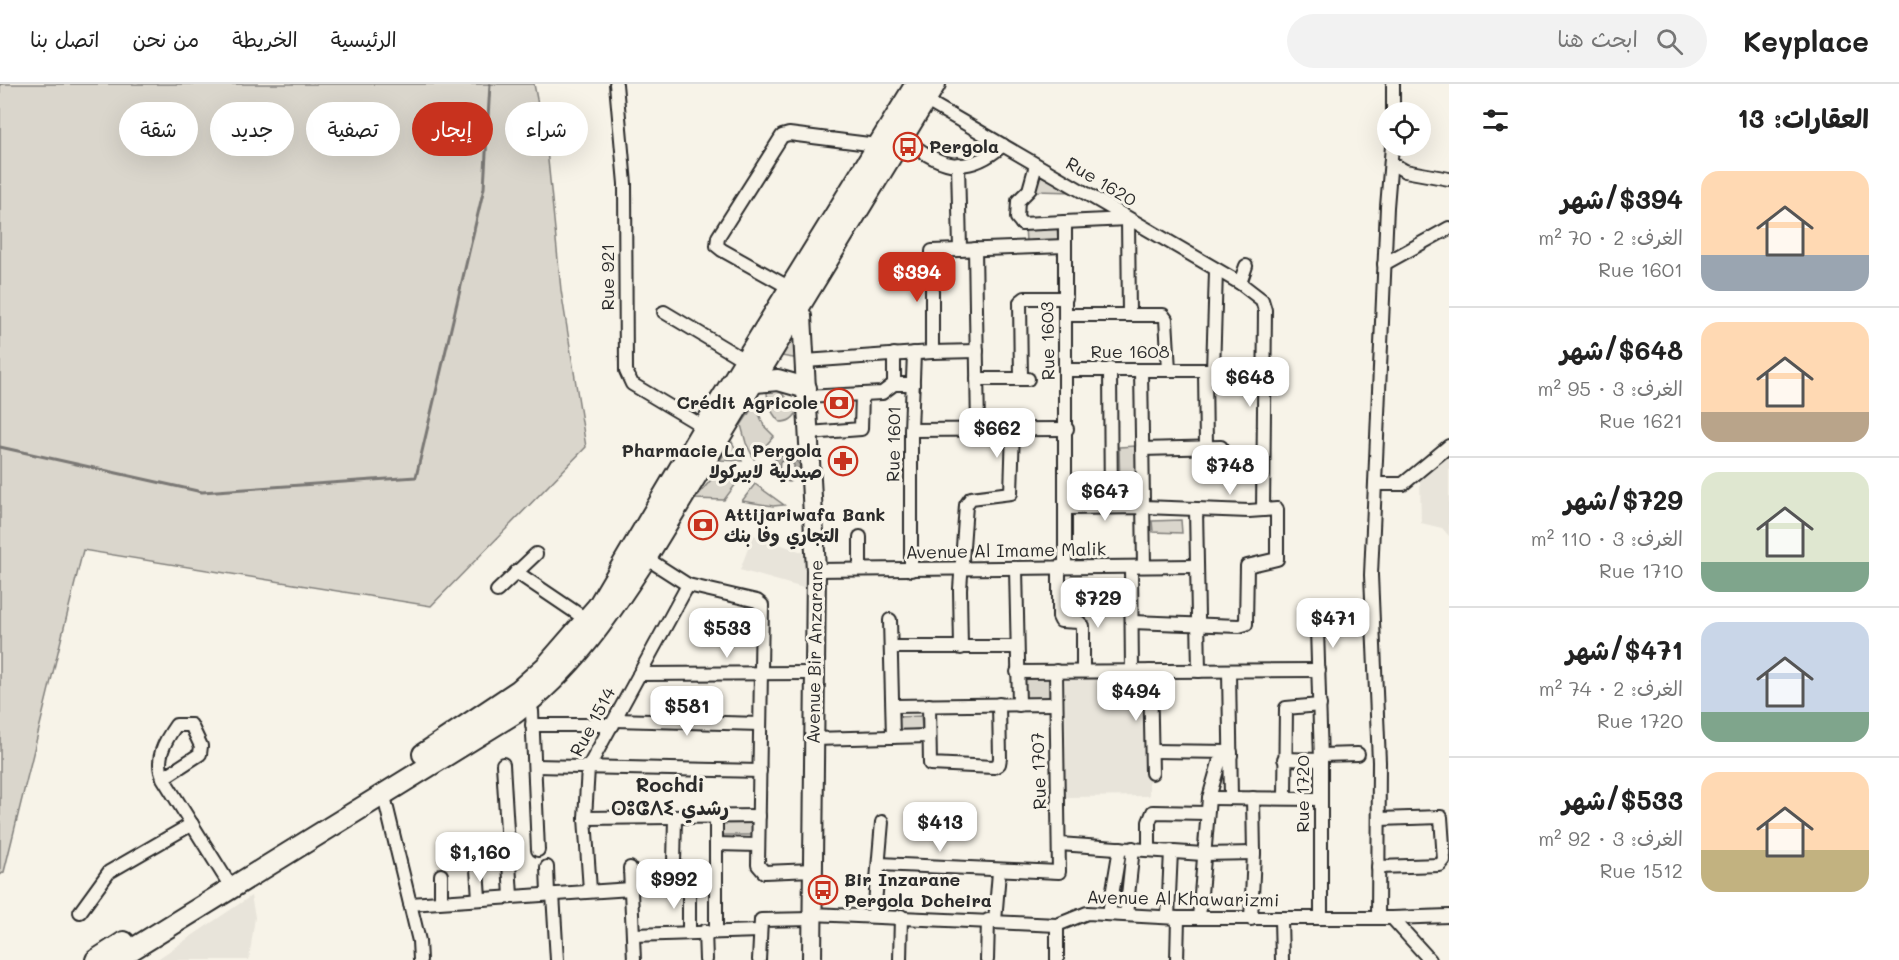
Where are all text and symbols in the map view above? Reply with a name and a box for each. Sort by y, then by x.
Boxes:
search box [1287,14,1707,68]
text: Keyplace [1743,23,1869,59]
text: ابحث هنا [1557,24,1638,53]
text: اتصل بنا [30,25,100,52]
text: من نحن [133,25,199,52]
text: الخريطة [232,25,298,52]
text: الرئيسية [331,25,397,52]
icon: search [1653,25,1686,58]
text: العقارات: 13 [1737,101,1869,135]
chip: شقة [119,102,198,156]
chip: جديد [210,102,294,156]
chip: تصفية [306,102,400,156]
chip: إيجار [412,102,493,156]
chip: شراء [505,102,588,156]
map controls [1377,102,1431,156]
button: locate [1377,102,1431,156]
icon: filters [1479,104,1512,137]
bus stop icon: Pergola [892,131,924,163]
place label: Pergola [929,134,999,158]
street label: Rue 1620 [1062,151,1141,212]
text: $394/شهر [1561,182,1683,216]
icon: home [1749,195,1821,267]
text: الغرف: 2 · 70 m² [1538,224,1683,250]
street label: Rue 921 [595,244,619,311]
pin: $394 [881,252,953,303]
text: Rue 1601 [1598,256,1683,282]
text: $394 [892,258,942,284]
street label: Rue 1603 [1034,301,1060,381]
text: $648/شهر [1560,333,1683,367]
street label: Rue 1608 [1090,339,1170,363]
icon: home [1749,346,1821,418]
pin: $648 [1214,357,1286,408]
text: $648 [1225,363,1275,389]
text: الغرف: 3 · 95 m² [1538,375,1683,401]
bank icon: Crédit Agricole [823,387,855,419]
place label: Crédit Agricole [677,390,818,414]
street label: Rue 1601 [880,406,906,482]
text: Rue 1621 [1599,407,1683,433]
pin: $662 [961,408,1033,459]
text: $662 [973,414,1021,440]
place label: Pharmacie La Pergola صيدلية لابيركولا [621,438,822,484]
pharmacy icon: Pharmacie La Pergola صيدلية لابيركولا [827,445,859,477]
pin: $748 [1194,445,1266,496]
text: $748 [1206,451,1254,477]
pin: $647 [1069,471,1141,522]
text: $647 [1081,477,1129,503]
text: $729/شهر [1564,483,1683,517]
icon: home [1749,496,1821,568]
place label: Attijariwafa Bank التجاري وفا بنك [724,502,885,550]
bank icon: Attijariwafa Bank التجاري وفا بنك [687,509,719,541]
text: الغرف: 3 · 110 m² [1531,525,1683,551]
street label: Avenue Al Imame Malik [905,536,1106,564]
text: Rue 1710 [1599,557,1683,583]
street label: Avenue Bir Anzarane [800,560,828,744]
pin: $729 [1062,578,1134,629]
text: $729 [1075,584,1121,610]
pin: $471 [1297,598,1369,649]
text: $471 [1310,604,1356,630]
pin: $533 [691,608,763,659]
text: $533 [703,614,751,640]
text: $471/شهر [1566,633,1683,667]
icon: home [1749,646,1821,718]
pin: $494 [1100,671,1172,722]
text: الغرف: 2 · 74 m² [1539,675,1683,701]
text: $494 [1111,677,1161,703]
street label: Rue 1514 [564,682,621,760]
pin: $581 [651,686,723,737]
text: $581 [664,692,710,718]
text: Rue 1720 [1597,707,1683,733]
street label: Rue 1707 [1025,732,1051,810]
street label: Rue 1720 [1290,755,1314,833]
district label: Rochdi ⵔⵓⵛⴷⵉ رشدي [611,771,729,824]
text: $533/شهر [1562,783,1683,817]
icon: home [1749,796,1821,868]
pin: $413 [904,802,976,853]
text: $413 [917,808,963,834]
text: الغرف: 3 · 92 m² [1538,825,1683,851]
pin: $1,160 [431,832,529,883]
text: $1,160 [449,838,511,864]
text: Rue 1512 [1600,857,1683,883]
pin: $992 [638,859,710,910]
text: $992 [650,865,698,891]
place label: Bir Inzarane Pergola Dcheira [844,867,992,912]
bus stop icon: Bir Inzarane Pergola Dcheira [807,874,839,906]
street label: Avenue Al Khawarizmi [1086,884,1280,912]

